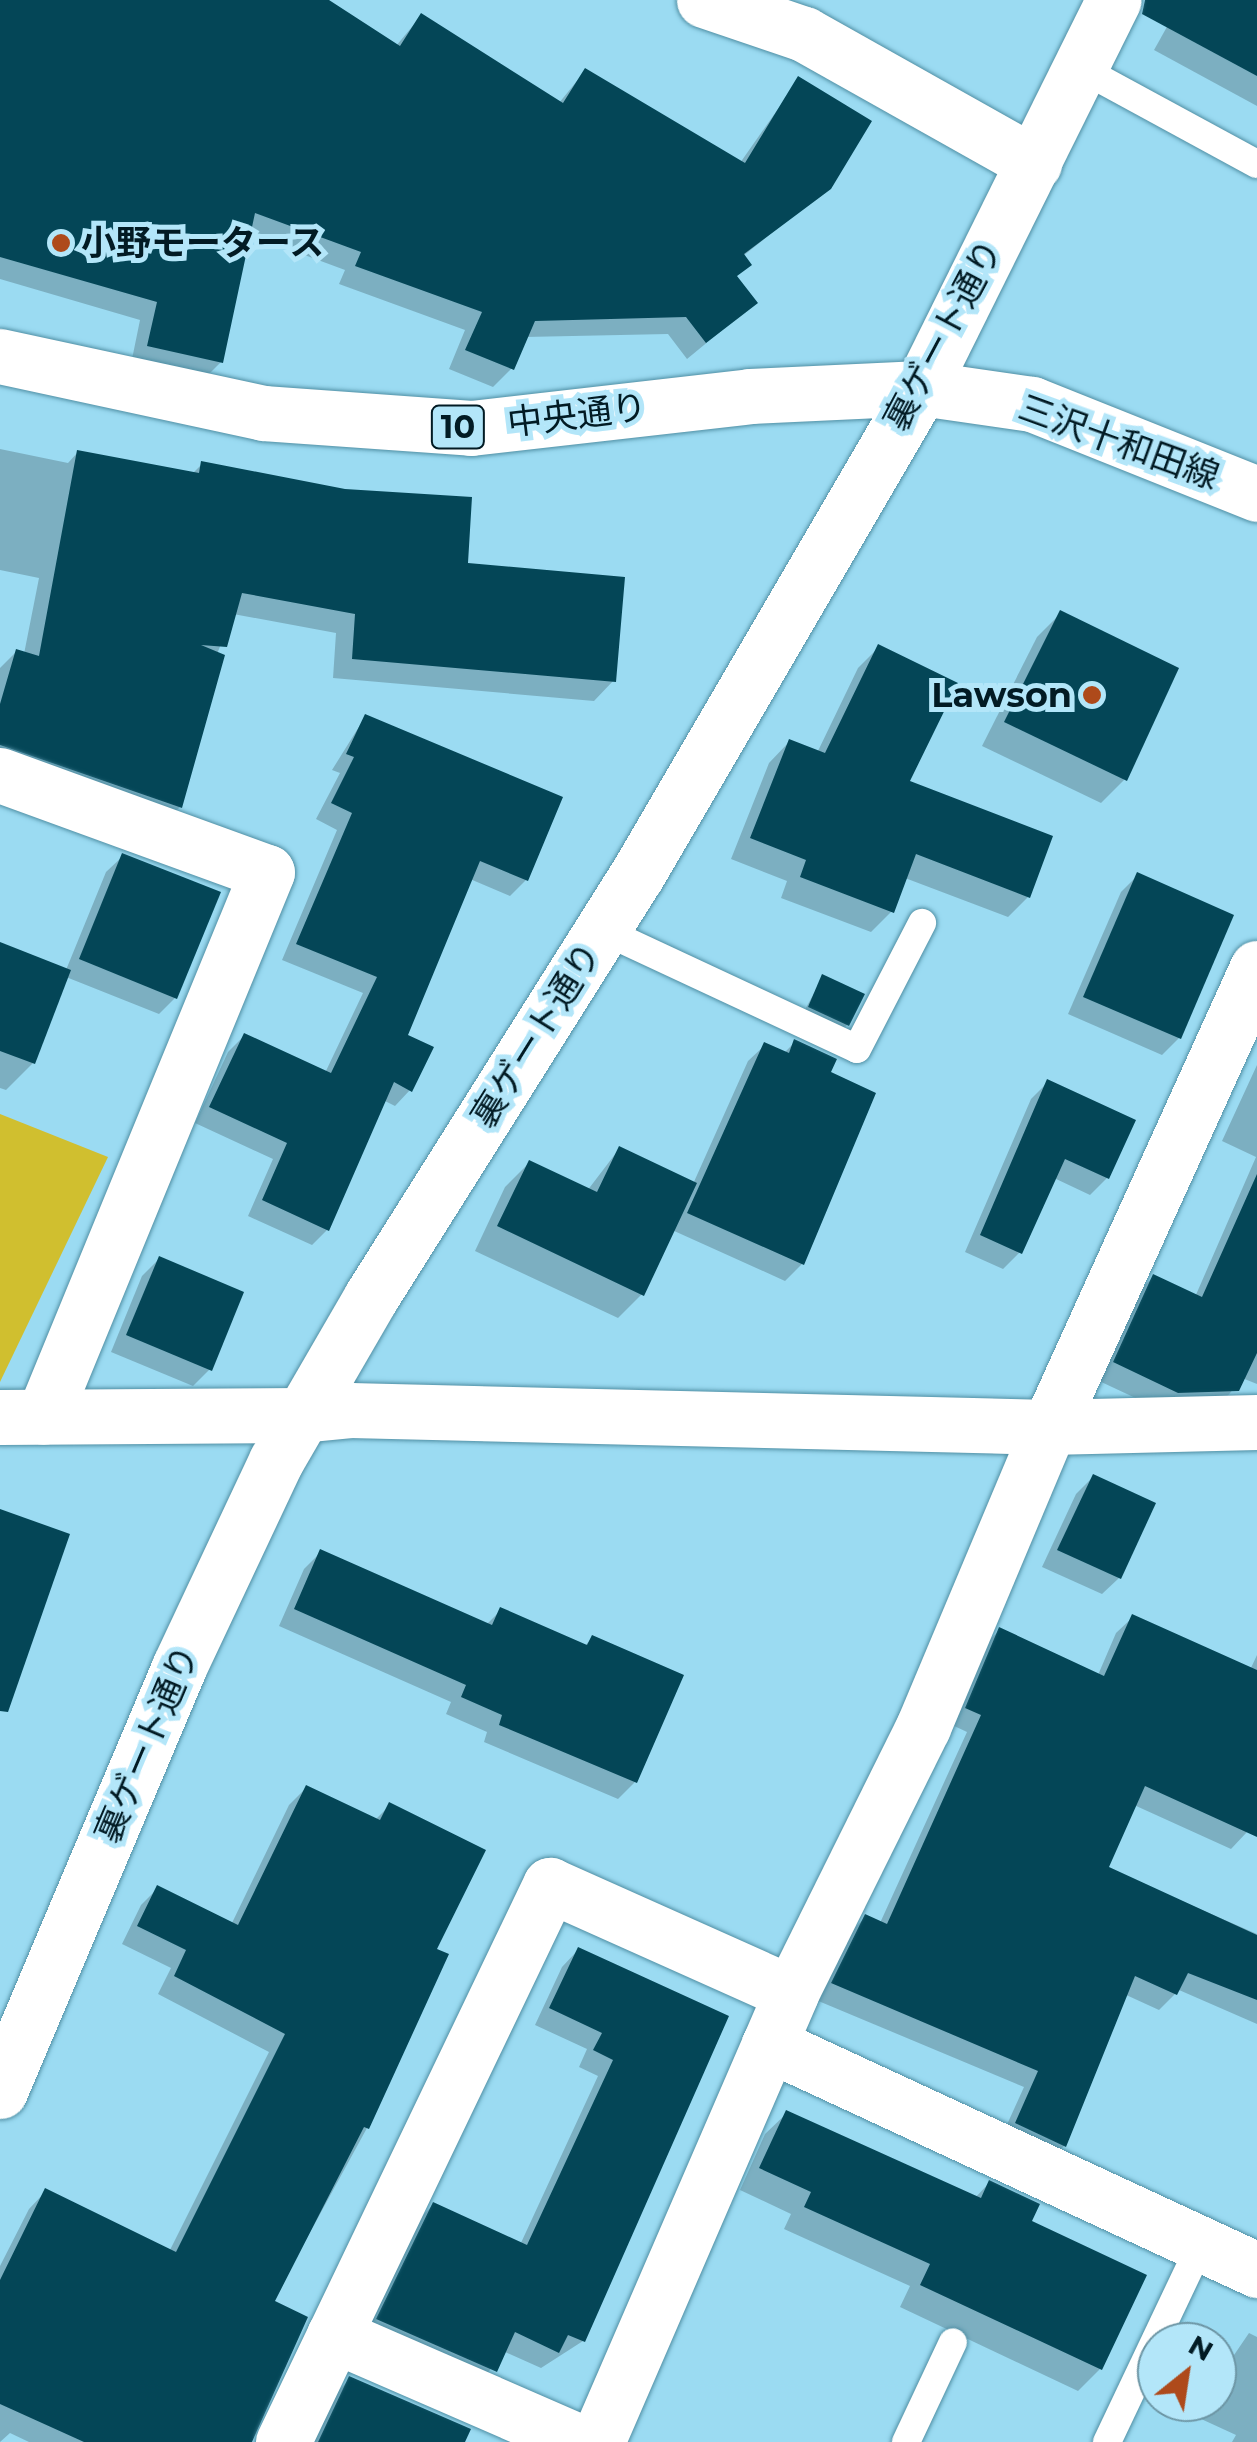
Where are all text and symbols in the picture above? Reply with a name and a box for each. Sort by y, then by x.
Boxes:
place label: 小野モータース [81,222,326,264]
marker: 小野モータース [50,232,72,254]
street label: 裏ゲート通り [875,232,1011,438]
street label: 中央通り [505,386,649,444]
street label: 三沢十和田線 [1013,386,1225,498]
road number: 10 [430,400,486,454]
place label: Lawson [931,674,1072,716]
marker: Lawson [1081,684,1103,706]
street label: 裏ゲート通り [463,935,609,1135]
street label: 裏ゲート通り [87,1639,207,1849]
north arrow [1137,2322,1237,2422]
text: N [1183,2327,1219,2368]

